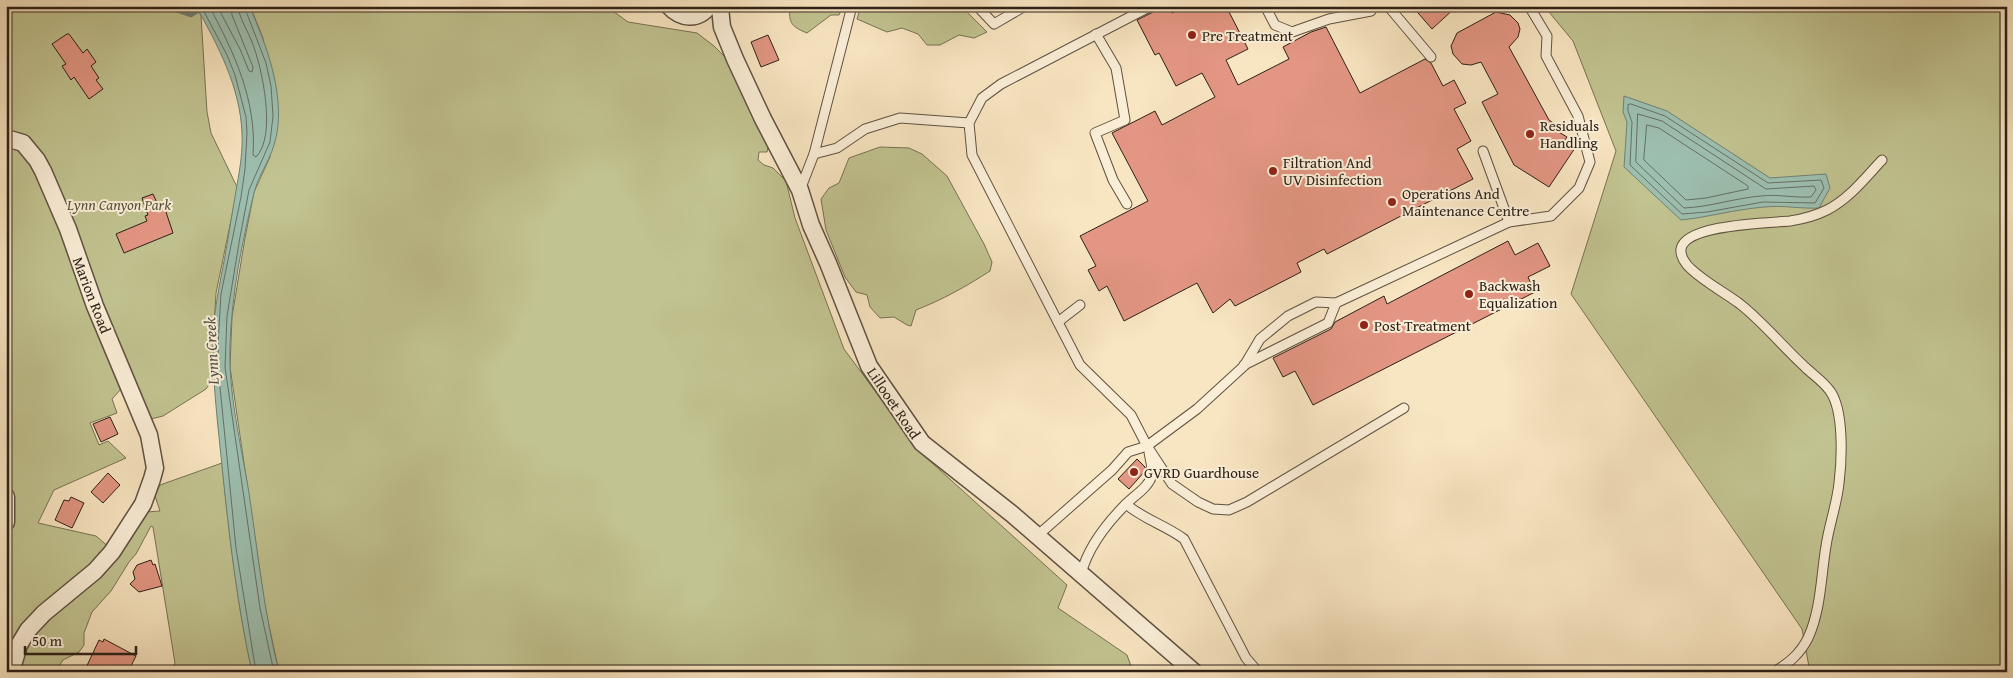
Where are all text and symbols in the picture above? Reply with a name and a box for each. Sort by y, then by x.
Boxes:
place label: Pre Treatment [1202,25,1294,46]
marker: Pre Treatment [1186,29,1198,41]
place label: Residuals Handling [1540,115,1599,153]
marker: Residuals Handling [1524,128,1536,140]
place label: Filtration And UV Disinfection [1283,152,1383,190]
marker: Filtration And UV Disinfection [1267,165,1279,177]
place label: Operations And Maintenance Centre [1402,183,1529,221]
park label: Lynn Canyon Park [66,194,171,215]
marker: Operations And Maintenance Centre [1386,196,1398,208]
street label: Marion Road [68,254,116,336]
place label: Backwash Equalization [1479,275,1558,313]
marker: Backwash Equalization [1463,288,1475,300]
place label: Post Treatment [1374,315,1472,336]
water label: Lynn Creek [197,316,225,386]
marker: Post Treatment [1358,319,1370,331]
street label: Lillooet Road [862,363,926,443]
place label: GVRD Guardhouse [1144,462,1259,483]
marker: GVRD Guardhouse [1128,466,1140,478]
scale bar [25,623,136,655]
text: 50 m [32,630,63,651]

